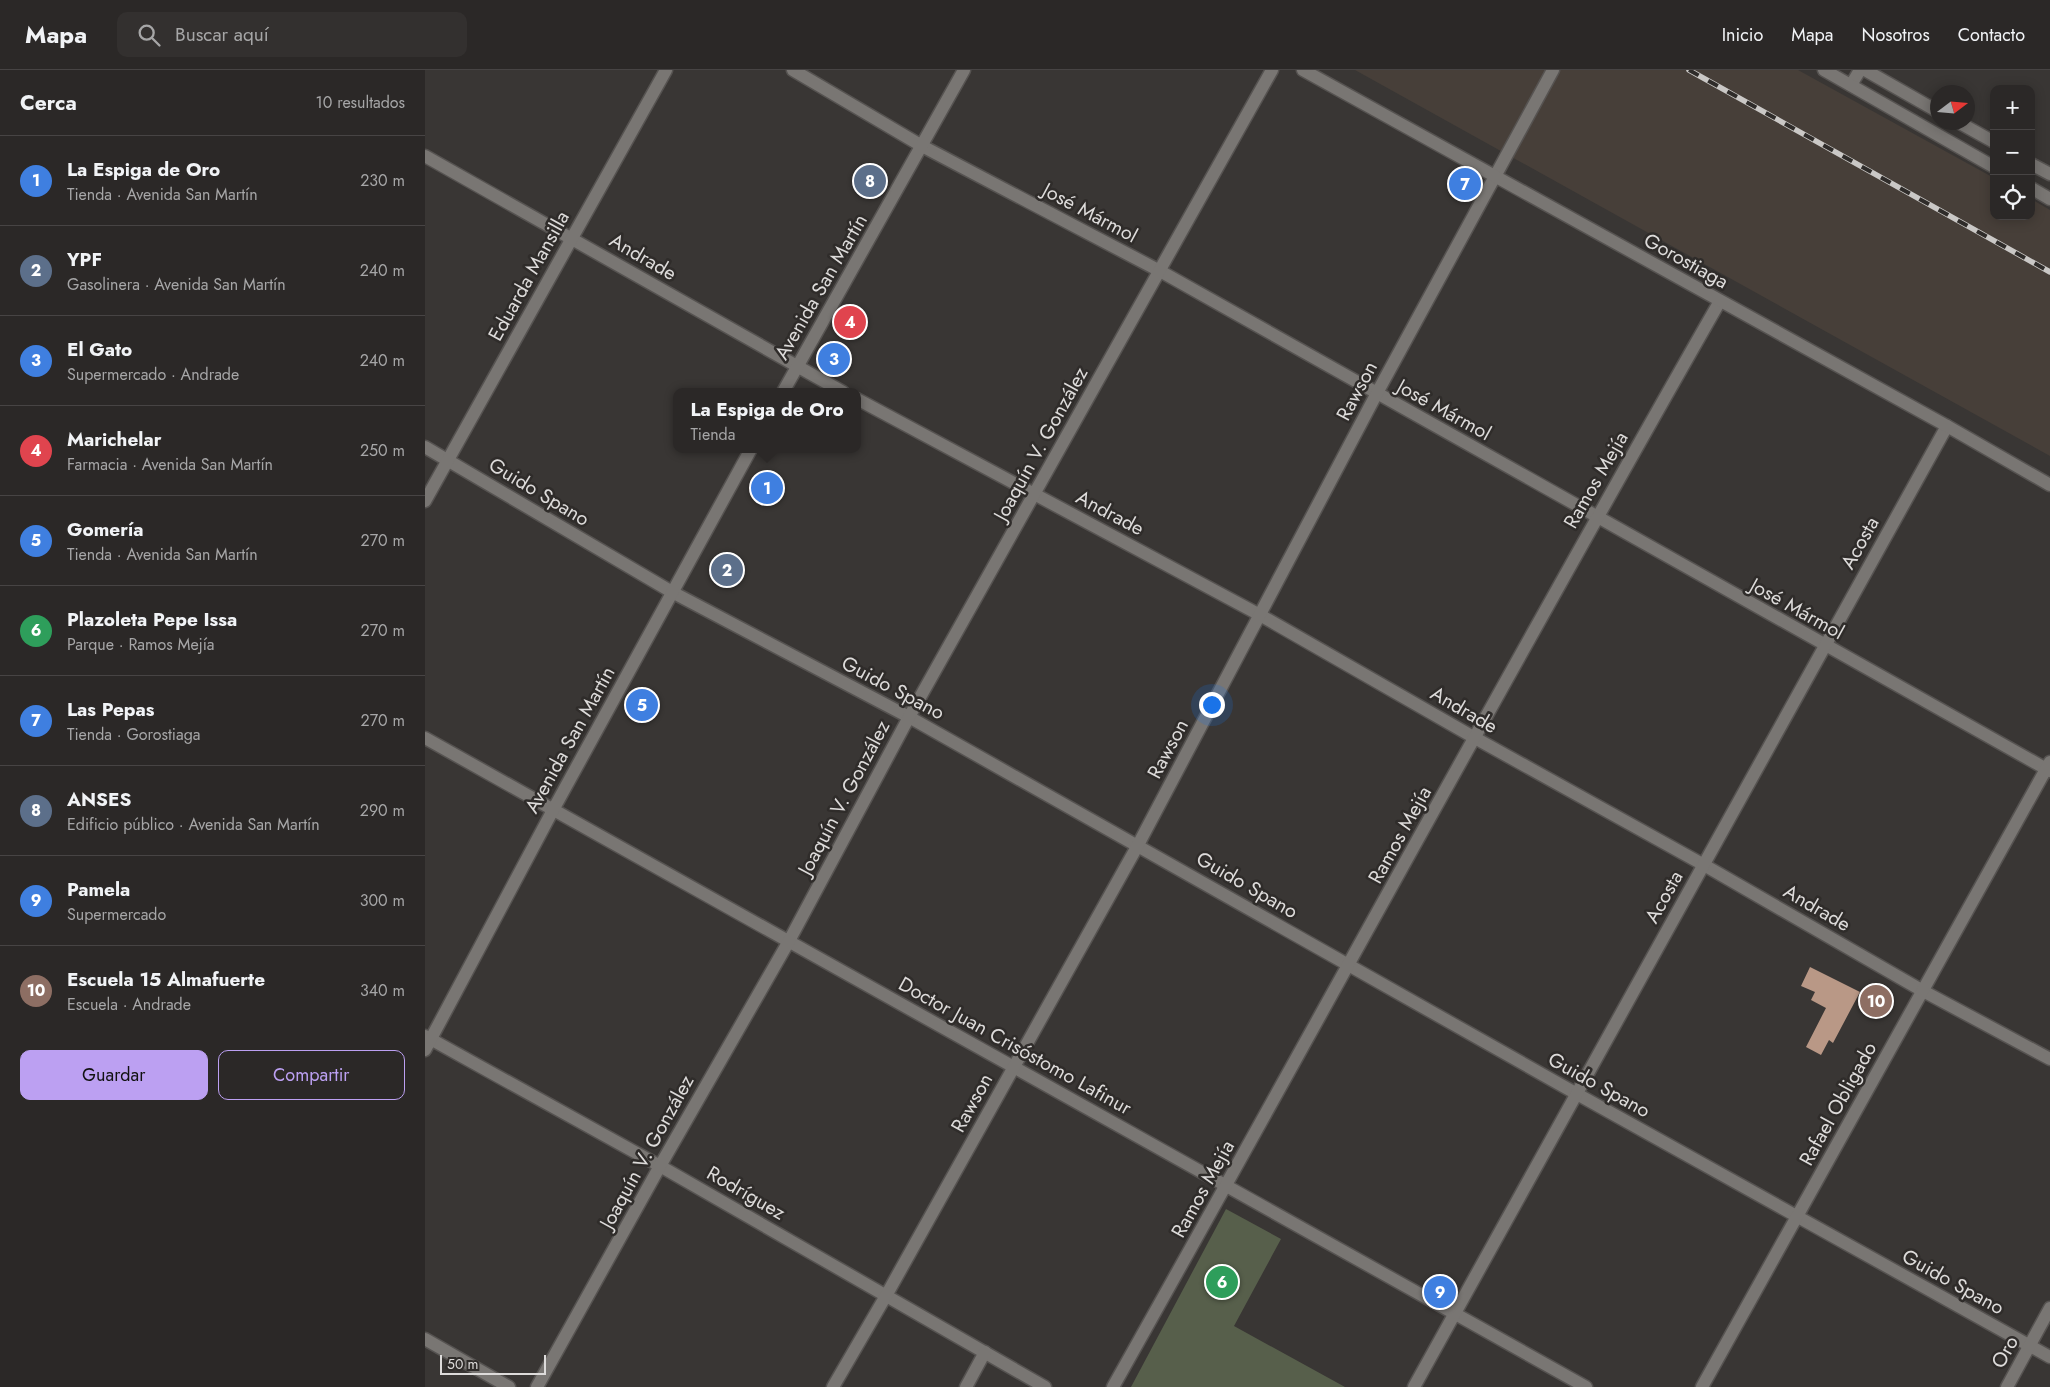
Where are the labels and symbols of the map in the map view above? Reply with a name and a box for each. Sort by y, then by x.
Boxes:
north arrow [1930,85,1975,130]
pin: 8 [854,162,886,200]
pin: 7 [1449,165,1481,203]
street label: José Mármol [1035,174,1143,250]
street label: Eduarda Mansilla [481,206,577,346]
street label: Avenida San Martín [767,209,875,365]
street label: Andrade [604,226,682,288]
street label: Gorostiaga [1638,226,1734,296]
pin: 4 [834,303,866,341]
pin: 3 [818,340,850,378]
street label: Rawson [1329,356,1385,426]
street label: Joaquín V. González [985,362,1095,529]
street label: José Mármol [1389,371,1496,448]
street label: Ramos Mejía [1557,426,1635,534]
street label: Guido Spano [483,450,595,534]
pin: 1 [751,469,783,507]
street label: Andrade [1071,483,1149,543]
street label: Acosta [1834,511,1886,575]
pin: 2 [711,551,743,589]
street label: José Mármol [1742,570,1849,647]
street label: Guido Spano [836,649,950,727]
street label: Avenida San Martín [518,661,622,819]
street label: Andrade [1425,679,1503,741]
pin: 5 [626,686,658,724]
your location [1199,692,1225,718]
street label: Rawson [1140,714,1196,784]
street label: Joaquín V. González [789,715,897,883]
street label: Ramos Mejía [1361,781,1439,889]
street label: Guido Spano [1191,844,1303,926]
street label: Acosta [1638,865,1690,929]
street label: Andrade [1778,877,1856,939]
street label: Doctor Juan Crisóstomo Lafinur [893,970,1137,1122]
pin: 10 [1860,982,1892,1020]
street label: Rafael Obligado [1792,1037,1884,1171]
street label: Guido Spano [1543,1045,1655,1125]
street label: Rawson [944,1068,1000,1138]
street label: Joaquín V. González [591,1070,701,1237]
street label: Ramos Mejía [1164,1135,1242,1243]
street label: Rodríguez [701,1159,791,1227]
street label: Guido Spano [1897,1242,2009,1322]
pin: 6 [1206,1263,1238,1301]
pin: 9 [1424,1273,1456,1311]
street label: Oro [1984,1330,2026,1374]
scale bar [440,1352,546,1375]

